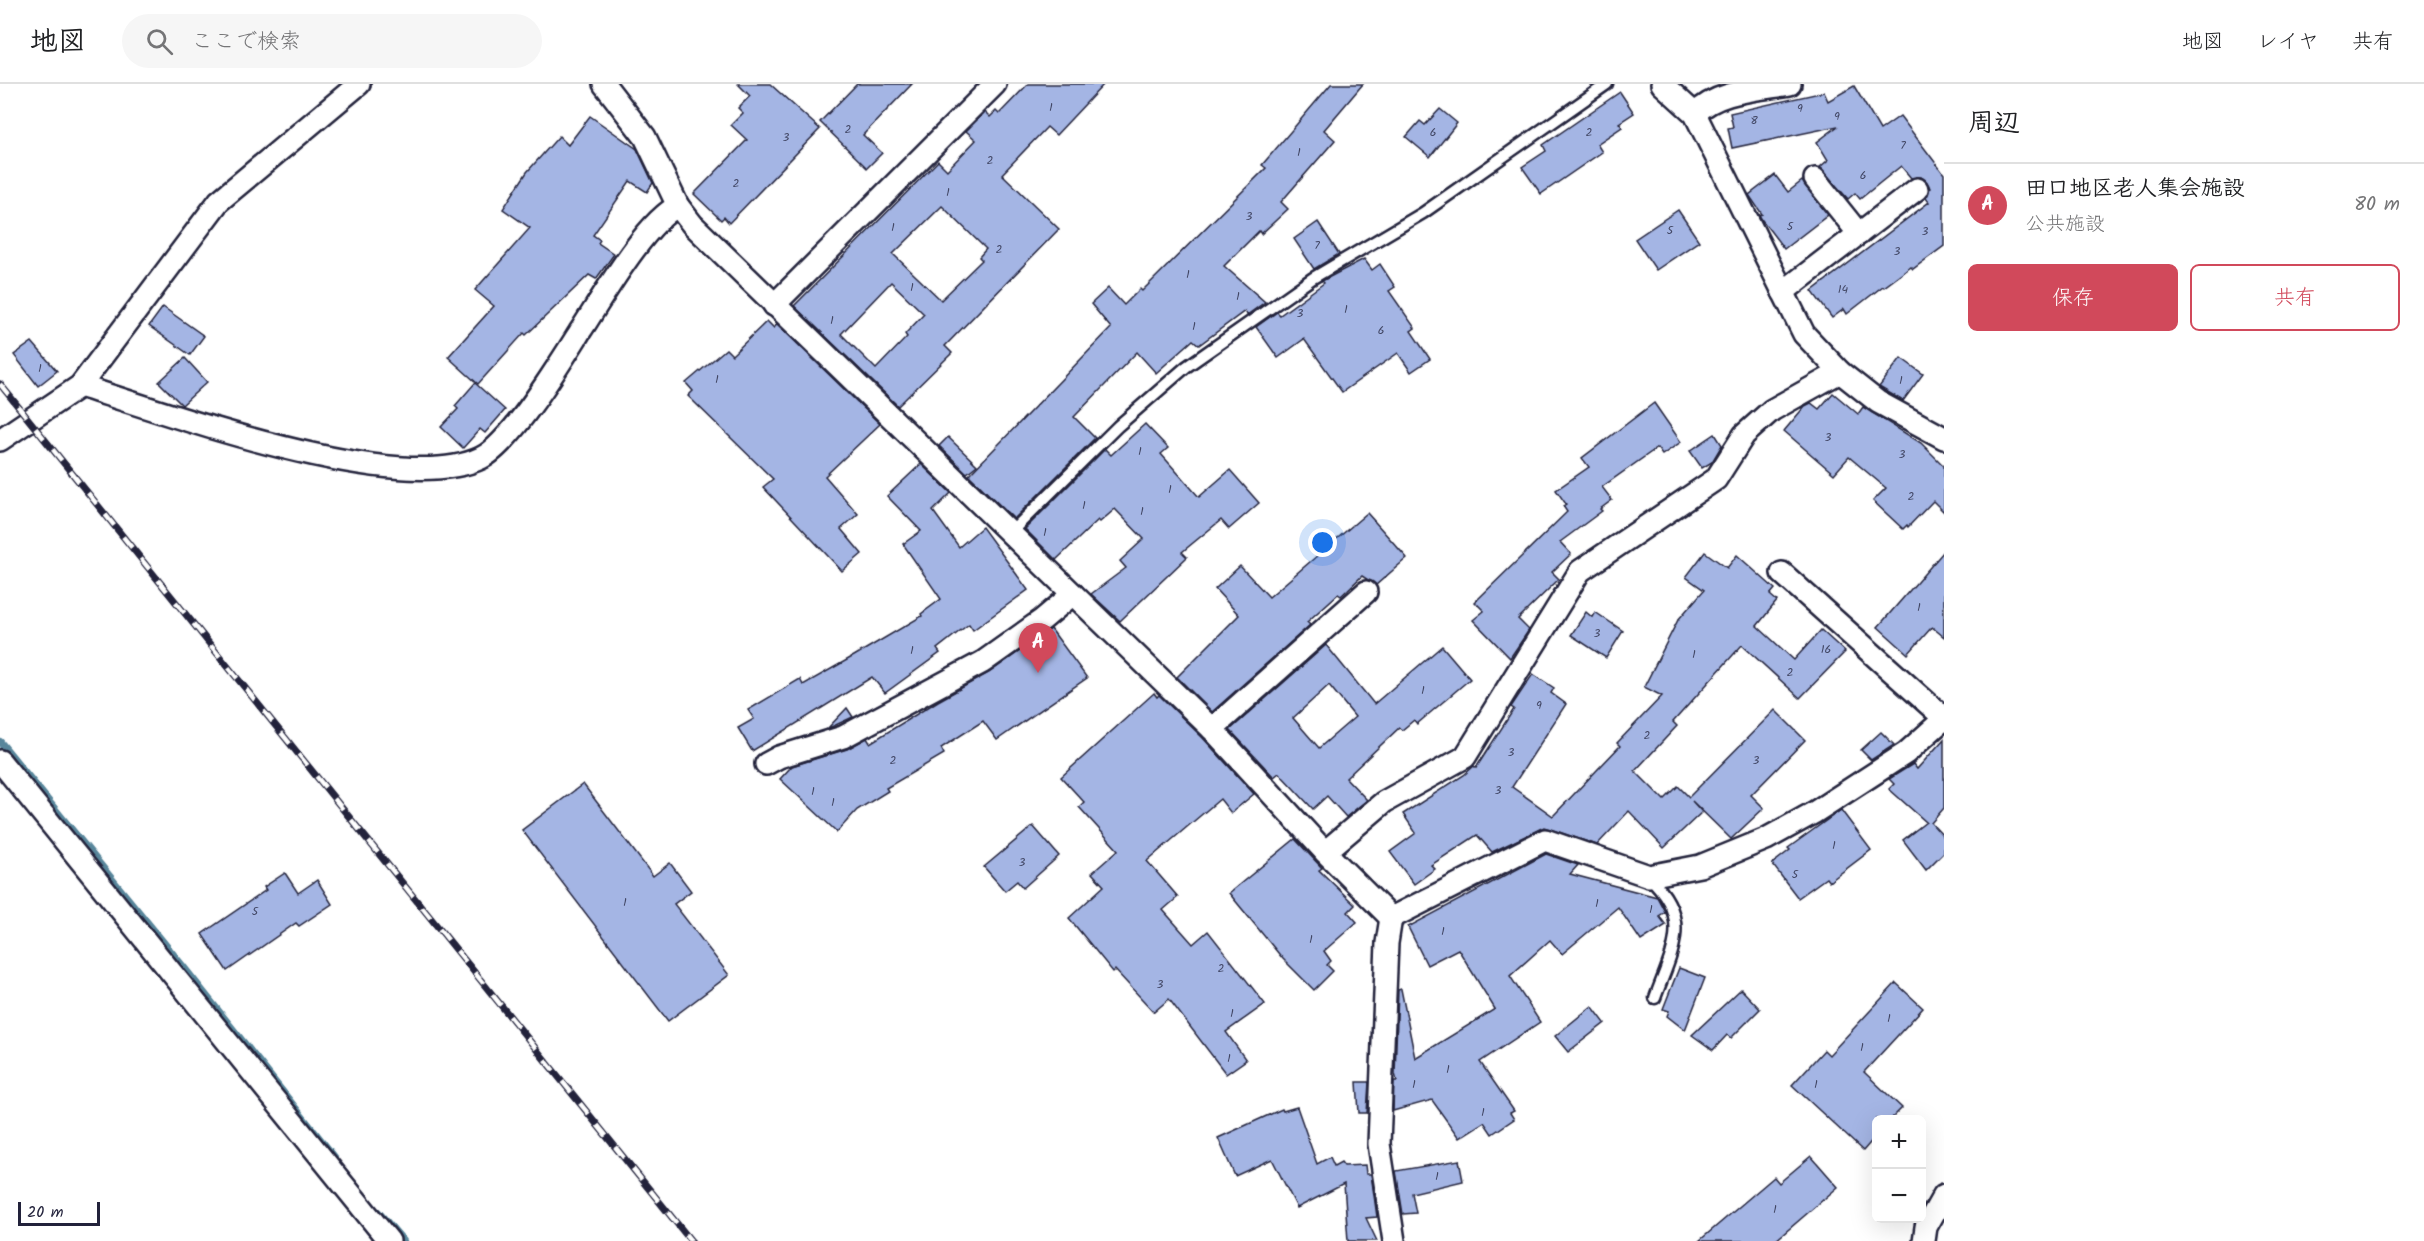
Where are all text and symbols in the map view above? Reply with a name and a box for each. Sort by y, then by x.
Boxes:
search box [122,14,542,68]
text: 地図 [30,20,86,65]
icon: search [143,25,176,58]
text: ここで検索 [191,25,301,60]
text: 地図 [2182,26,2224,59]
text: レイヤ [2257,26,2319,59]
text: 共有 [2352,26,2394,59]
house number: 1 [1049,98,1053,117]
house number: 9 [1797,99,1803,118]
text: 周辺 [1968,103,2020,145]
house number: 9 [1834,107,1840,126]
house number: 8 [1750,111,1758,130]
house number: 2 [845,120,852,139]
house number: 6 [1430,123,1436,142]
house number: 2 [1586,123,1593,142]
house number: 3 [783,128,790,147]
house number: 7 [1900,136,1906,155]
house number: 1 [1297,143,1301,162]
house number: 2 [987,151,994,170]
house number: 6 [1860,166,1866,185]
text: 田口地区老人集会施設 [2025,172,2245,207]
house number: 2 [733,174,740,193]
house number: 1 [946,183,950,202]
text: A [1981,189,1994,221]
text: 80 m [2354,189,2400,221]
house number: 3 [1246,207,1253,226]
text: 公共施設 [2025,209,2105,241]
house number: 5 [1787,217,1795,236]
house number: 1 [891,218,895,237]
house number: 5 [1667,221,1675,240]
house number: 3 [1922,222,1929,241]
house number: 7 [1314,236,1320,255]
house number: 2 [996,240,1003,259]
house number: 3 [1894,242,1901,261]
button: 保存 [1968,264,2178,331]
button: 共有 [2190,264,2400,331]
house number: 1 [1186,265,1190,284]
house number: 1 [910,278,914,297]
house number: 14 [1838,280,1849,299]
house number: 1 [1236,287,1240,306]
house number: 1 [1344,300,1348,319]
house number: 3 [1297,304,1304,323]
house number: 1 [830,311,834,330]
house number: 1 [1192,317,1196,336]
house number: 6 [1378,321,1384,340]
house number: 1 [38,359,42,378]
house number: 1 [715,370,719,389]
house number: 1 [1899,371,1903,390]
house number: 3 [1825,428,1832,447]
house number: 1 [1138,442,1142,461]
house number: 3 [1899,445,1906,464]
house number: 1 [1168,480,1172,499]
house number: 2 [1908,487,1915,506]
house number: 1 [1082,496,1086,515]
house number: 1 [1140,502,1144,521]
house number: 1 [1043,523,1047,542]
your location [1308,528,1337,557]
house number: 1 [1917,598,1921,617]
pin: A [1018,624,1058,673]
house number: 3 [1594,624,1601,643]
house number: 16 [1821,640,1831,659]
house number: 1 [910,641,914,660]
house number: 1 [1692,645,1696,664]
house number: 2 [1787,663,1794,682]
house number: 1 [1421,681,1425,700]
house number: 9 [1536,696,1542,715]
house number: 2 [1644,726,1651,745]
house number: 3 [1508,743,1515,762]
house number: 2 [890,751,897,770]
house number: 3 [1753,751,1760,770]
house number: 3 [1495,781,1502,800]
house number: 1 [811,782,815,801]
house number: 1 [831,793,835,812]
house number: 1 [1832,836,1836,855]
house number: 3 [1019,853,1026,872]
house number: 5 [1792,865,1800,884]
house number: 1 [623,893,627,912]
house number: 1 [1595,894,1599,913]
house number: 1 [1649,900,1653,919]
house number: 5 [252,902,260,921]
house number: 1 [1441,922,1445,941]
house number: 1 [1309,930,1313,949]
house number: 2 [1218,959,1225,978]
house number: 3 [1157,975,1164,994]
house number: 1 [1230,1004,1234,1023]
house number: 1 [1887,1009,1891,1028]
house number: 1 [1860,1038,1864,1057]
house number: 1 [1227,1049,1231,1068]
house number: 1 [1446,1060,1450,1079]
house number: 1 [1412,1075,1416,1094]
house number: 1 [1814,1075,1818,1094]
house number: 1 [1481,1103,1485,1122]
map controls [1872,1115,1926,1223]
button: + [1872,1115,1926,1169]
house number: 1 [1435,1167,1439,1186]
button: − [1872,1169,1926,1223]
scale bar [18,1199,100,1226]
text: 20 m [27,1200,63,1225]
house number: 1 [1773,1200,1777,1219]

